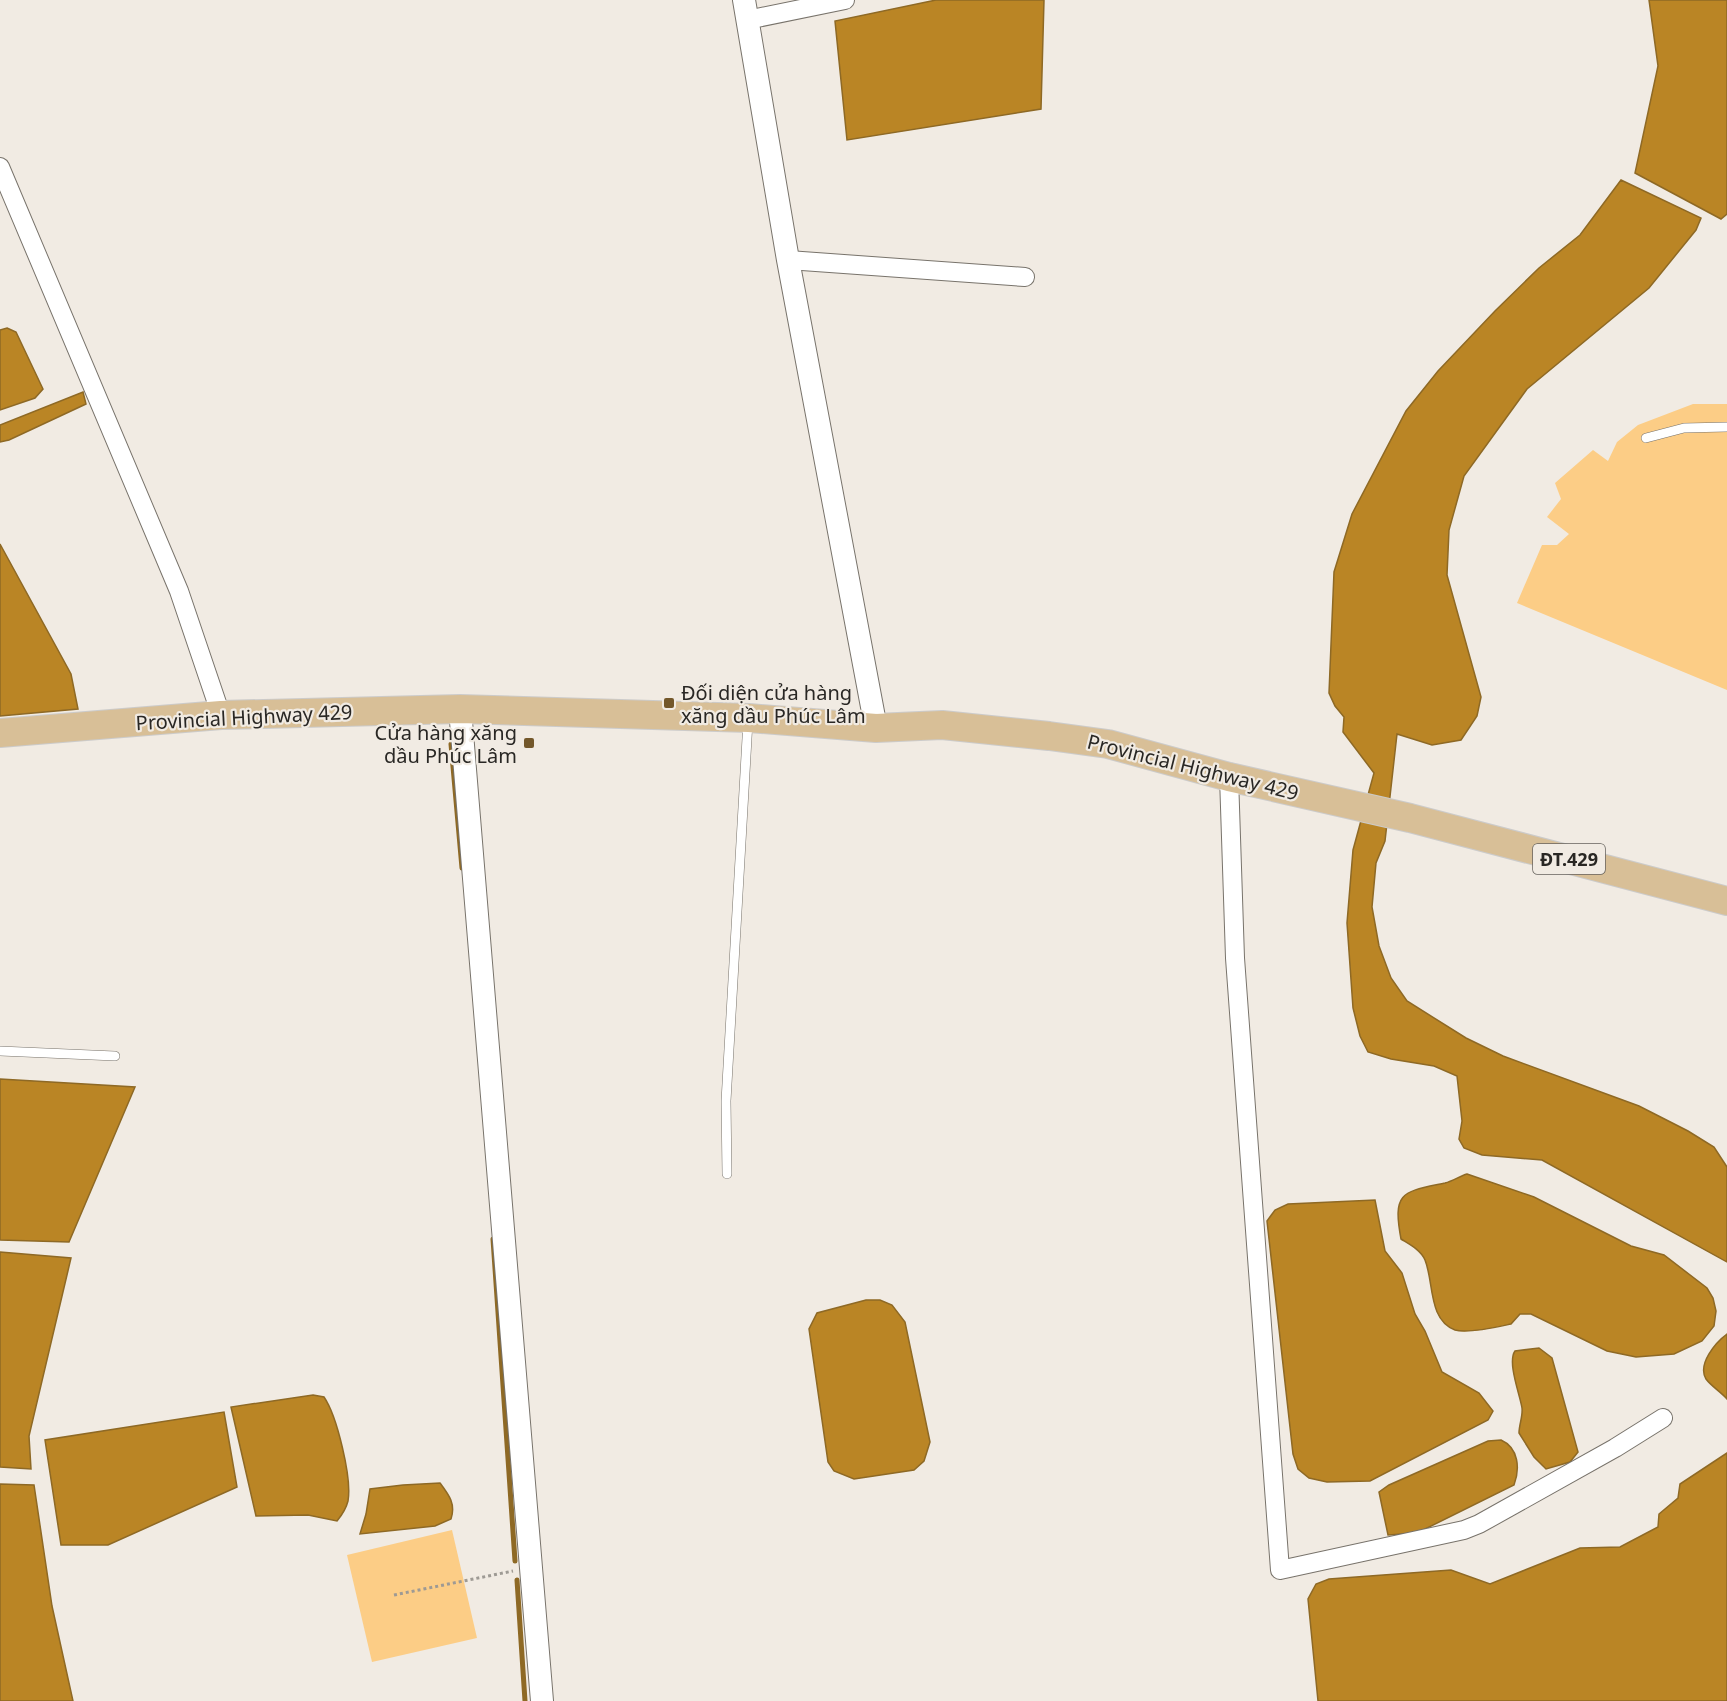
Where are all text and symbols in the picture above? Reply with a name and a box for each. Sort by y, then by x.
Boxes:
place label: Đối diện cửa hàng xăng dầu Phúc Lâm [681,679,866,729]
marker: Đối diện cửa hàng xăng dầu Phúc Lâm [662,696,676,710]
street label: Provincial Highway 429 [135,698,353,736]
place label: Cửa hàng xăng dầu Phúc Lâm [375,719,517,769]
street label: Provincial Highway 429 [1084,728,1302,806]
marker: Cửa hàng xăng dầu Phúc Lâm [522,736,536,750]
road number: ĐT.429 [1533,844,1605,874]

